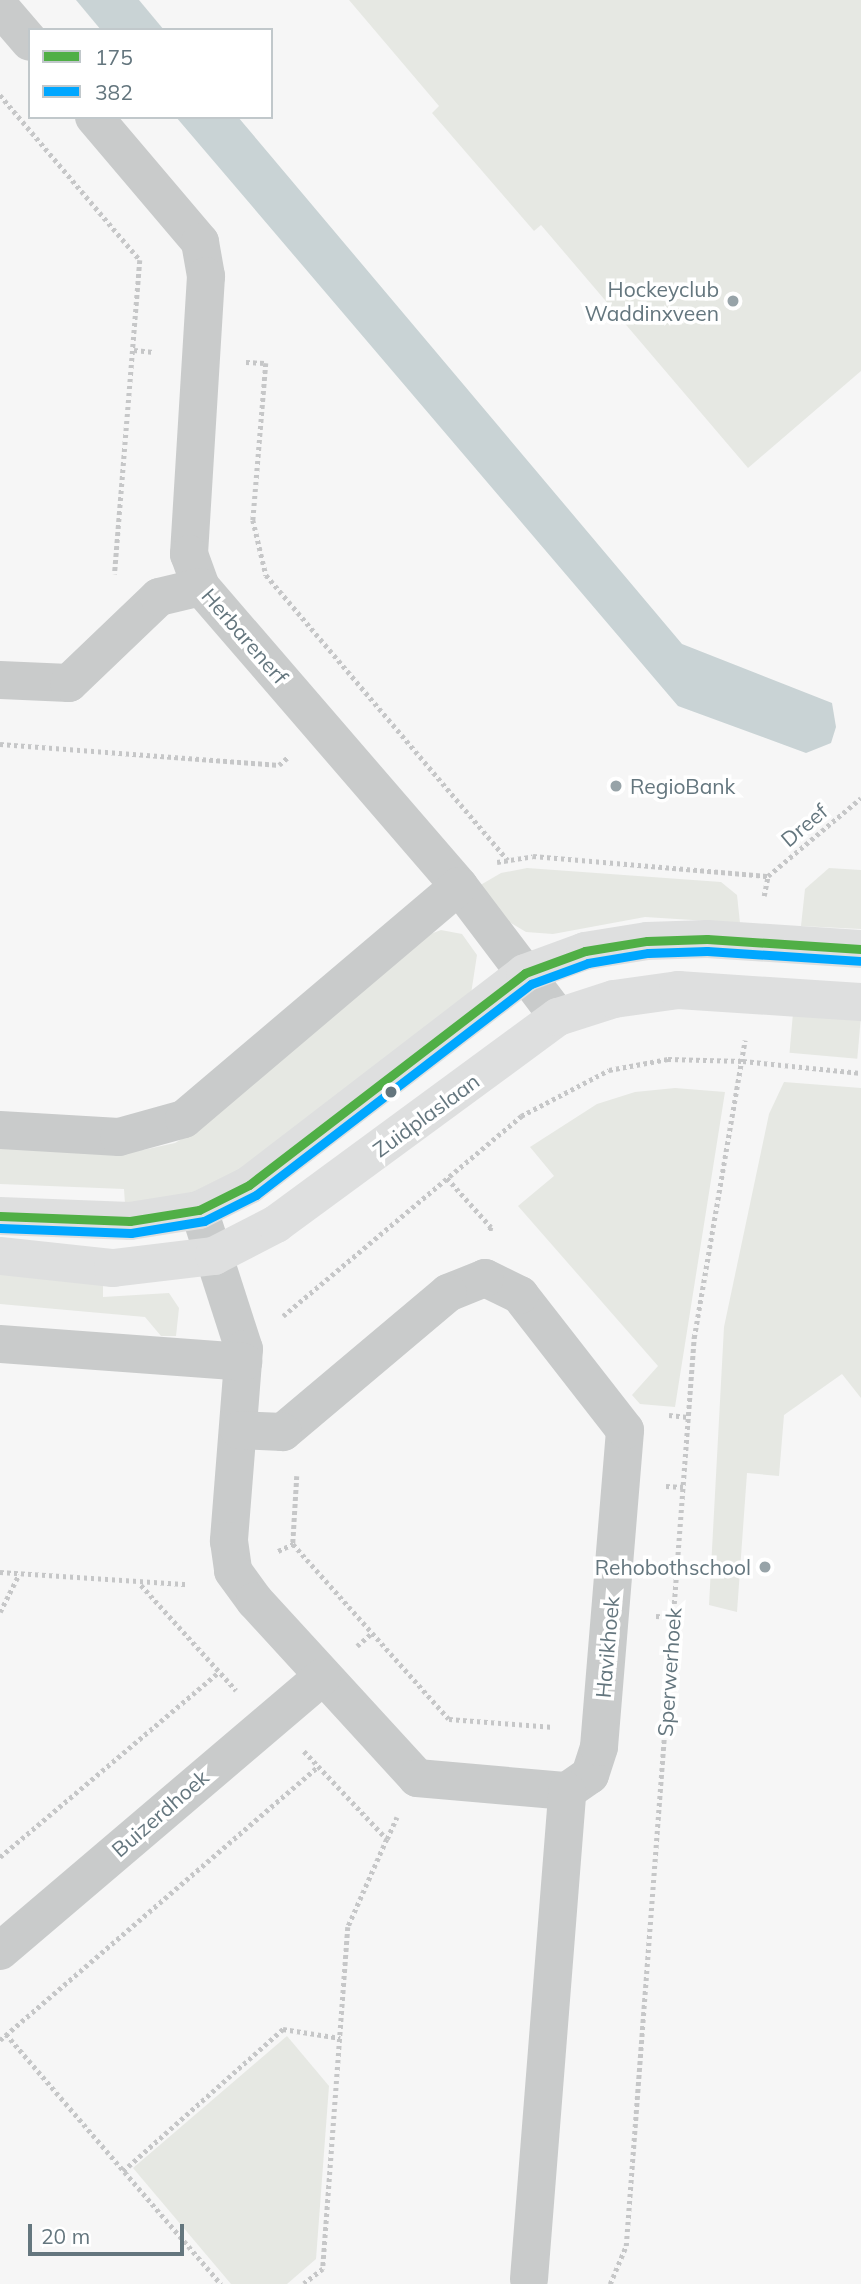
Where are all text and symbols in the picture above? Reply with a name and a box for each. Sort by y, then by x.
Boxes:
legend [28,28,273,119]
text: 175 [95,44,133,70]
text: 382 [95,79,133,105]
place label: Hockeyclub Waddinxveen [585,276,719,326]
marker: Hockeyclub Waddinxveen [725,293,741,309]
street label: Herbarenerf [197,583,293,689]
place label: RegioBank [630,773,735,799]
marker: RegioBank [608,778,624,794]
street label: Dreef [776,798,832,852]
street label: Zuidplaslaan [368,1068,484,1162]
unlabelled marker [384,1085,398,1099]
place label: Rehobothschool [595,1554,751,1580]
marker: Rehobothschool [757,1559,773,1575]
street label: Havikhoek [590,1595,624,1699]
street label: Sperwerhoek [652,1607,686,1737]
street label: Buizerdhoek [106,1764,214,1862]
scale bar [32,2210,187,2254]
text: 20 m [41,2223,90,2249]

